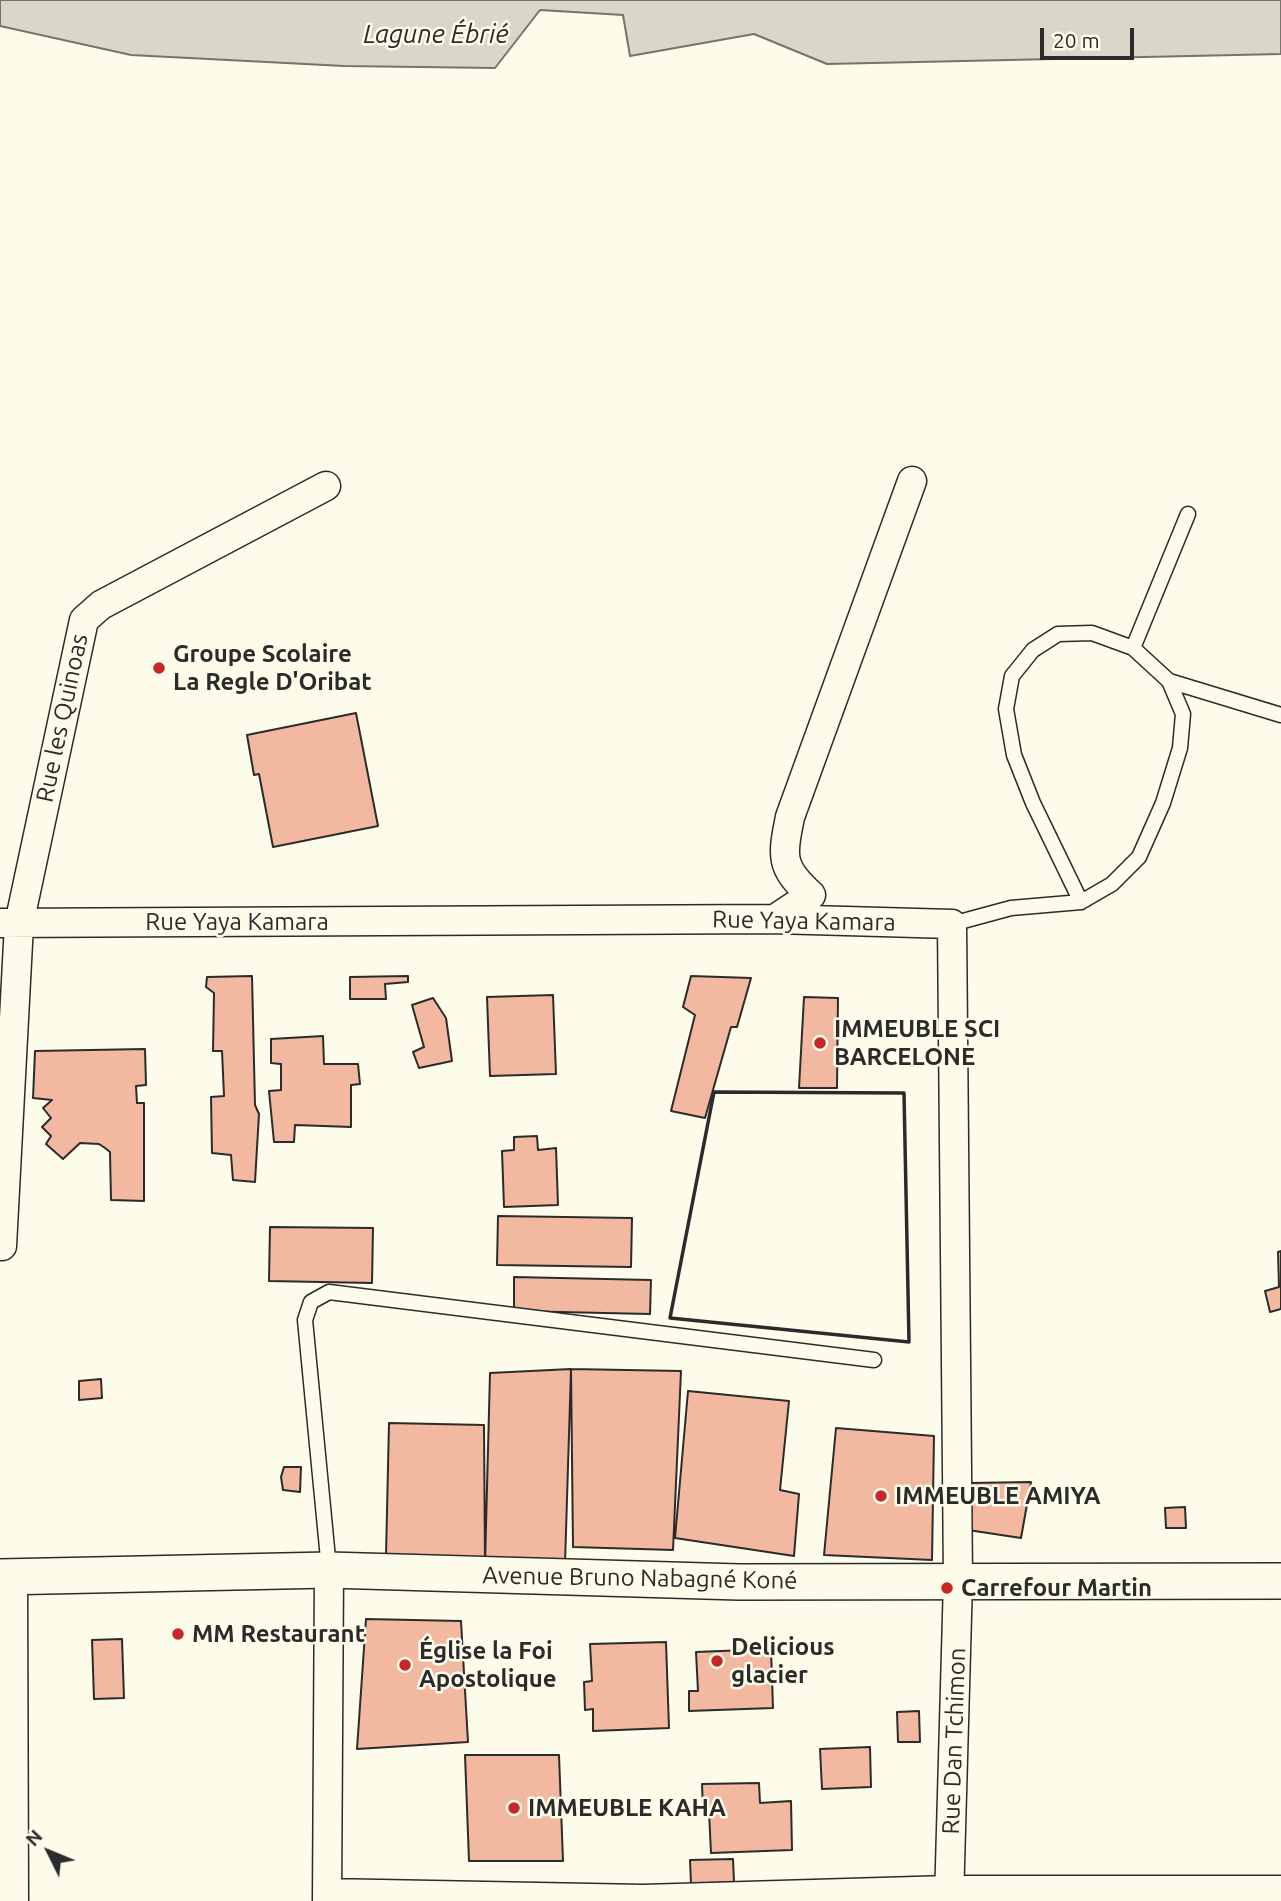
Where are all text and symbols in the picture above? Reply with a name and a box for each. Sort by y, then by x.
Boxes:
scale bar [1043,14,1138,58]
water label: Lagune Ébrié [363,18,509,50]
text: 20 m [1053,28,1100,52]
street label: Rue les Quinoas [30,631,94,805]
place label: Groupe Scolaire La Regle D'Oribat [173,640,372,696]
marker: Groupe Scolaire La Regle D'Oribat [151,660,167,676]
street label: Rue Yaya Kamara [712,905,896,937]
street label: Rue Yaya Kamara [145,908,329,936]
place label: IMMEUBLE SCI BARCELONE [834,1015,1000,1071]
marker: IMMEUBLE SCI BARCELONE [812,1035,828,1051]
place label: IMMEUBLE AMIYA [895,1482,1101,1510]
marker: IMMEUBLE AMIYA [873,1488,889,1504]
street label: Avenue Bruno Nabagné Koné [482,1561,798,1595]
place label: Carrefour Martin [961,1574,1152,1602]
marker: Carrefour Martin [939,1580,955,1596]
place label: MM Restaurant [192,1620,365,1648]
marker: MM Restaurant [170,1626,186,1642]
place label: Delicious glacier [731,1633,835,1689]
place label: Église la Foi Apostolique [419,1637,557,1693]
street label: Rue Dan Tchimon [936,1647,972,1835]
marker: Delicious glacier [709,1653,725,1669]
marker: Église la Foi Apostolique [397,1657,413,1673]
place label: IMMEUBLE KAHA [528,1794,726,1822]
marker: IMMEUBLE KAHA [506,1800,522,1816]
north arrow [14,1817,84,1887]
text: N [21,1825,47,1850]

